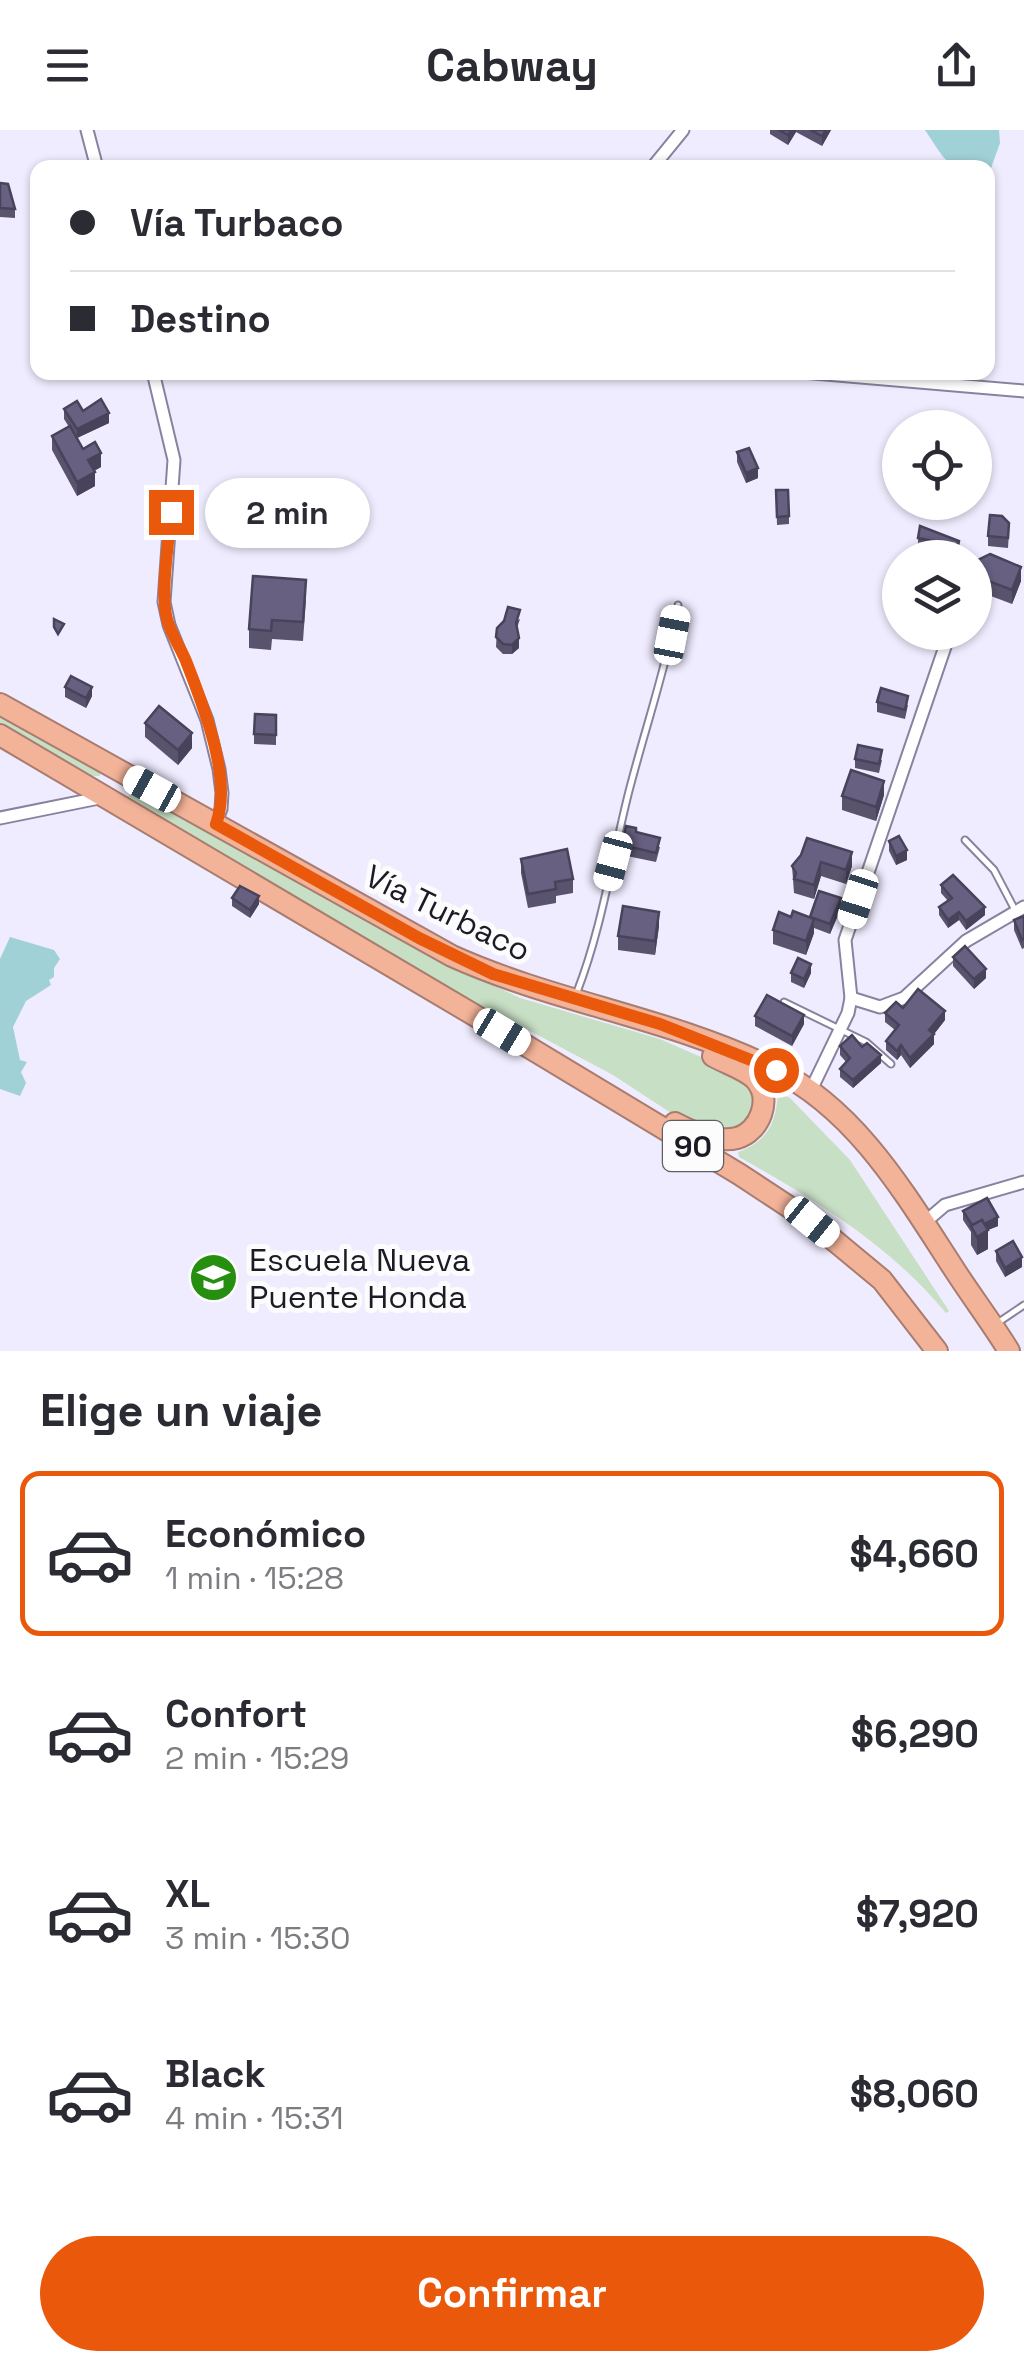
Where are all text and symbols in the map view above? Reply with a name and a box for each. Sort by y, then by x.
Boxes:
text: Cabway [426,37,598,94]
icon: menu [40,38,95,93]
icon: share [929,38,984,93]
text: Vía Turbaco [130,199,344,247]
text: Destino [130,295,271,343]
map controls [882,410,992,650]
button: locate [882,410,992,520]
callout: 2 min [206,477,371,547]
route end [149,490,194,535]
text: 2 min [246,493,329,533]
button: layers [882,540,992,650]
car [652,603,692,667]
car [118,761,186,817]
car [591,828,635,894]
street label: Vía Turbaco [359,856,537,970]
car [834,866,882,932]
car [469,1004,535,1060]
route start [754,1048,799,1093]
road number: 90 [663,1121,723,1171]
car [779,1191,845,1253]
place label: Escuela Nueva Puente Honda [249,1240,470,1317]
school or university icon: Escuela Nueva Puente Honda [188,1252,240,1304]
text: Elige un viaje [40,1382,323,1439]
icon: car [45,1509,135,1599]
text: Económico [165,1510,366,1558]
text: $4,660 [849,1530,979,1578]
text: 1 min · 15:28 [165,1558,344,1598]
icon: car [45,1689,135,1779]
text: Confort [165,1690,307,1738]
text: $6,290 [851,1710,979,1758]
text: 2 min · 15:29 [165,1738,349,1778]
icon: car [45,1869,135,1959]
text: XL [165,1870,210,1918]
text: $7,920 [856,1890,979,1938]
text: 3 min · 15:30 [165,1918,350,1958]
icon: car [45,2049,135,2139]
text: Black [165,2050,266,2098]
text: $8,060 [850,2070,979,2118]
text: 4 min · 15:31 [165,2098,344,2138]
button: Confirmar [40,2236,984,2351]

